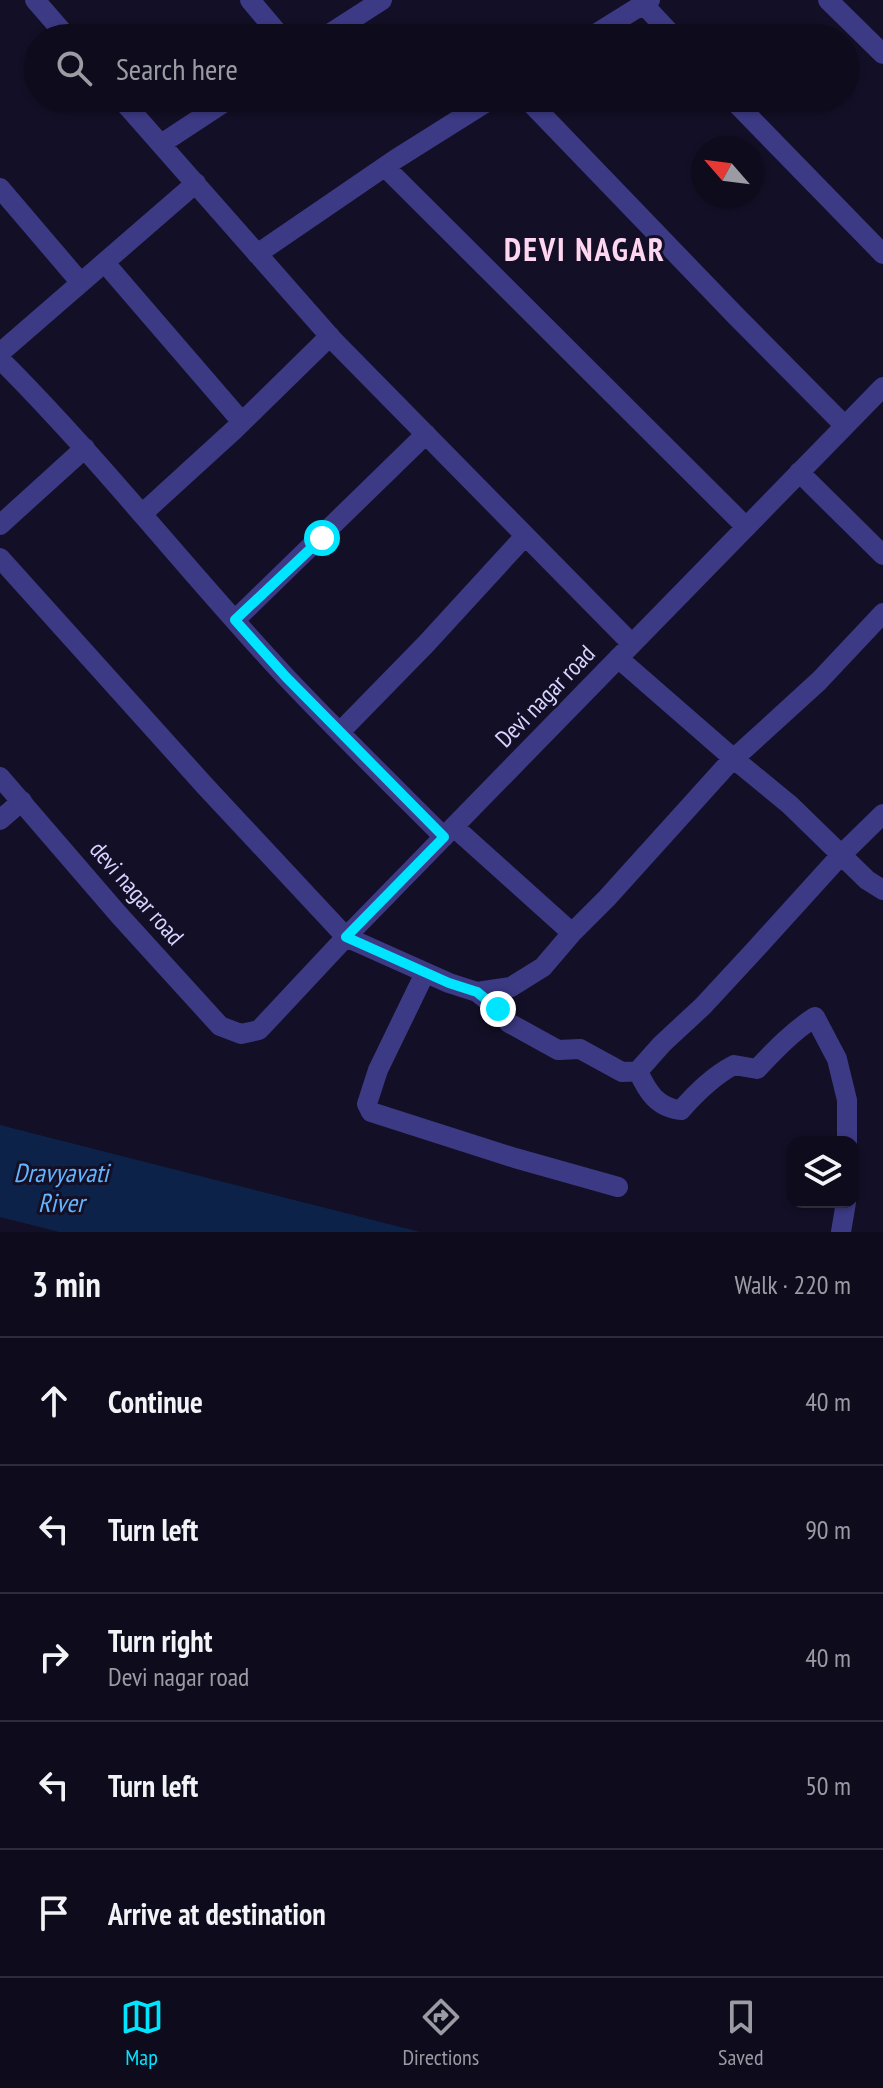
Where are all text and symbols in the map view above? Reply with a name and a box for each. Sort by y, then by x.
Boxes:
search box [24,24,859,112]
icon: search [52,46,96,90]
text: Search here [116,49,238,88]
north arrow [691,136,763,208]
district label: DEVI NAGAR [504,228,666,270]
route start [304,520,340,556]
street label: Devi nagar road [489,638,601,754]
street label: devi nagar road [83,834,191,952]
route end [480,991,516,1027]
map controls [787,1136,859,1208]
button: layers [787,1136,859,1208]
water label: Dravyavati River [13,1156,112,1219]
text: 3 min [32,1262,101,1306]
text: Walk · 220 m [734,1268,851,1301]
icon: ahead [32,1379,76,1423]
text: Continue [108,1382,203,1421]
text: 40 m [805,1385,851,1418]
icon: left [32,1507,76,1551]
text: Turn left [108,1510,198,1549]
text: 90 m [805,1513,851,1546]
text: Turn right [108,1621,212,1660]
icon: right [32,1635,76,1679]
text: 40 m [805,1641,851,1674]
text: Devi nagar road [108,1660,249,1693]
icon: left [32,1763,76,1807]
text: Turn left [108,1766,198,1805]
text: 50 m [805,1769,851,1802]
icon: arrive [32,1891,76,1935]
text: Arrive at destination [108,1894,326,1933]
tab: Map [120,1995,164,2071]
tab: Directions [403,1995,479,2071]
tab: Saved [718,1995,763,2071]

